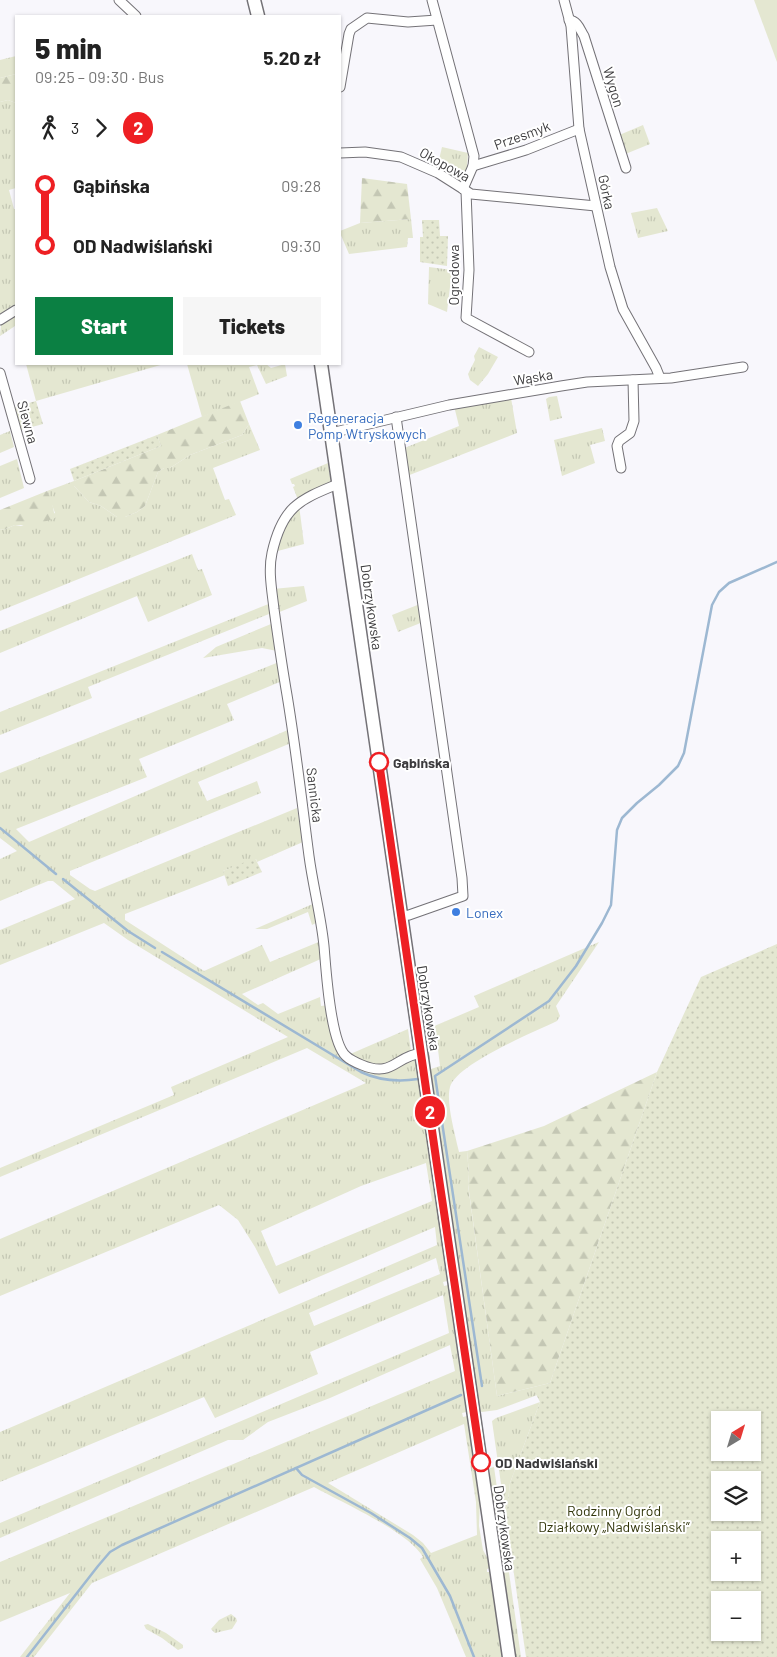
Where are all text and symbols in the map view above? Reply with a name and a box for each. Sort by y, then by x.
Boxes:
text: 5 min [35,31,102,65]
text: 5.20 zł [263,46,321,69]
street label: Wygon [600,65,628,109]
text: 09:25 – 09:30 · Bus [35,67,164,86]
icon: walk [35,114,63,142]
icon: forward [87,114,115,142]
text: 2 [133,117,143,139]
street label: Przesmyk [492,117,552,153]
text: 3 [71,118,79,137]
street label: Okopowa [417,143,473,185]
street label: Górka [595,173,619,211]
text: Gąbińska [73,174,150,197]
text: 09:28 [281,176,321,195]
text: OD Nadwiślański [73,234,213,257]
text: 09:30 [281,236,321,255]
street label: Ogrodowa [445,245,462,305]
button: Start [35,297,173,355]
button: Tickets [183,297,321,355]
street label: Wąska [512,365,554,389]
street label: Siewna [14,399,42,445]
place label: Regeneracja Pomp Wtryskowych [308,409,427,442]
marker: Regeneracja Pomp Wtryskowych [292,419,304,431]
street label: Dobrzykowska [358,563,386,651]
marker: Gąbińska [369,752,389,772]
place label: Gąbińska [393,754,450,771]
street label: Sannicka [303,767,327,823]
place label: Lonex [466,904,503,921]
marker: Lonex [450,906,462,918]
street label: Dobrzykowska [414,964,444,1052]
line badge: 2 [414,1096,446,1128]
text: 2 [425,1101,435,1123]
north arrow [711,1411,761,1461]
map controls [711,1411,761,1641]
marker: OD Nadwiślański [471,1452,491,1472]
place label: OD Nadwiślański [495,1454,598,1471]
button: layers [711,1471,761,1521]
street label: Dobrzykowska [491,1484,519,1572]
park label: Rodzinny Ogród Działkowy „Nadwiślański” [538,1502,690,1535]
button: + [711,1531,761,1581]
button: − [711,1591,761,1641]

